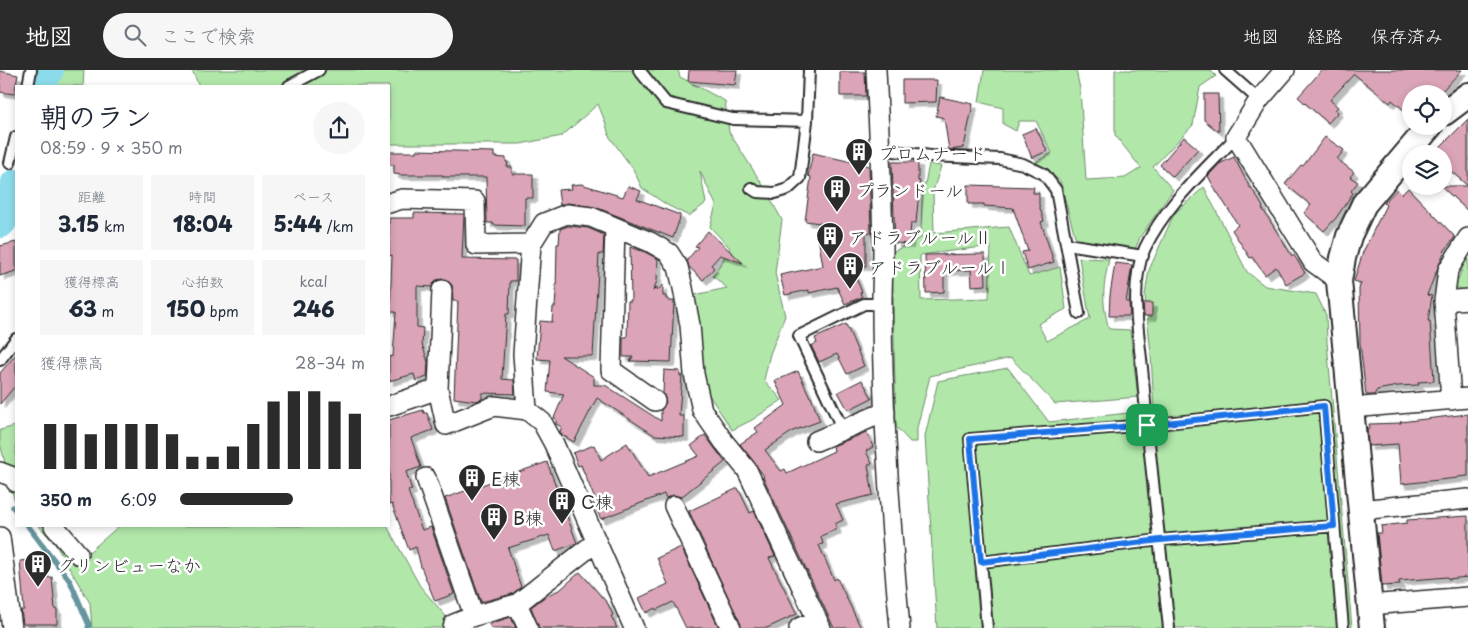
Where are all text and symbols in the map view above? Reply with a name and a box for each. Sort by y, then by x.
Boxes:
search box [103,13,453,58]
text: 地図 [25,17,73,53]
icon: search [121,21,149,49]
text: ここで検索 [161,21,256,49]
text: 地図 [1243,22,1279,49]
text: 経路 [1307,22,1343,49]
text: 保存済み [1371,22,1443,49]
map controls [1402,85,1452,195]
button: locate [1402,85,1452,135]
text: 朝のラン [40,94,152,137]
button: share [313,102,365,154]
text: 08:59 · 9 × 350 m [40,135,183,159]
building icon: プロムナード [844,137,874,176]
place label: プロムナード [878,139,986,166]
button: layers [1402,145,1452,195]
building icon: プランドール [822,174,852,213]
place label: プランドール [856,176,963,203]
text: 距離 [78,186,106,207]
text: 時間 [189,186,217,207]
text: ペース [293,186,334,207]
text: 3.15 [58,207,99,239]
text: 18:04 [173,207,232,239]
text: 5:44 [274,207,322,239]
text: km [99,216,125,237]
text: /km [322,216,353,237]
building icon: アドラブルールⅡ [815,221,845,260]
place label: アドラブルールⅡ [849,223,992,250]
building icon: アドラブルールⅠ [835,251,865,290]
place label: アドラブルールⅠ [869,253,1012,280]
text: 獲得標高 [64,271,120,292]
text: 心拍数 [182,271,224,292]
text: kcal [300,271,327,292]
text: 63 [69,292,97,324]
text: 150 [166,292,205,324]
text: 246 [292,292,335,324]
text: m [97,301,114,322]
text: bpm [205,301,239,322]
text: 獲得標高 [40,350,104,374]
text: 28–34 m [295,350,365,374]
pin [1126,404,1168,446]
icon: arrive [1133,411,1161,439]
building icon: E棟 [457,463,487,502]
place label: E棟 [491,465,520,492]
building icon: C棟 [547,486,577,525]
text: 350 m [40,487,92,511]
text: 6:09 [120,487,157,511]
place label: C棟 [581,488,613,515]
building icon: B棟 [479,502,509,541]
place label: B棟 [513,504,543,531]
building icon: グリンビューなか [23,549,53,588]
place label: グリンビューなか [57,551,201,578]

